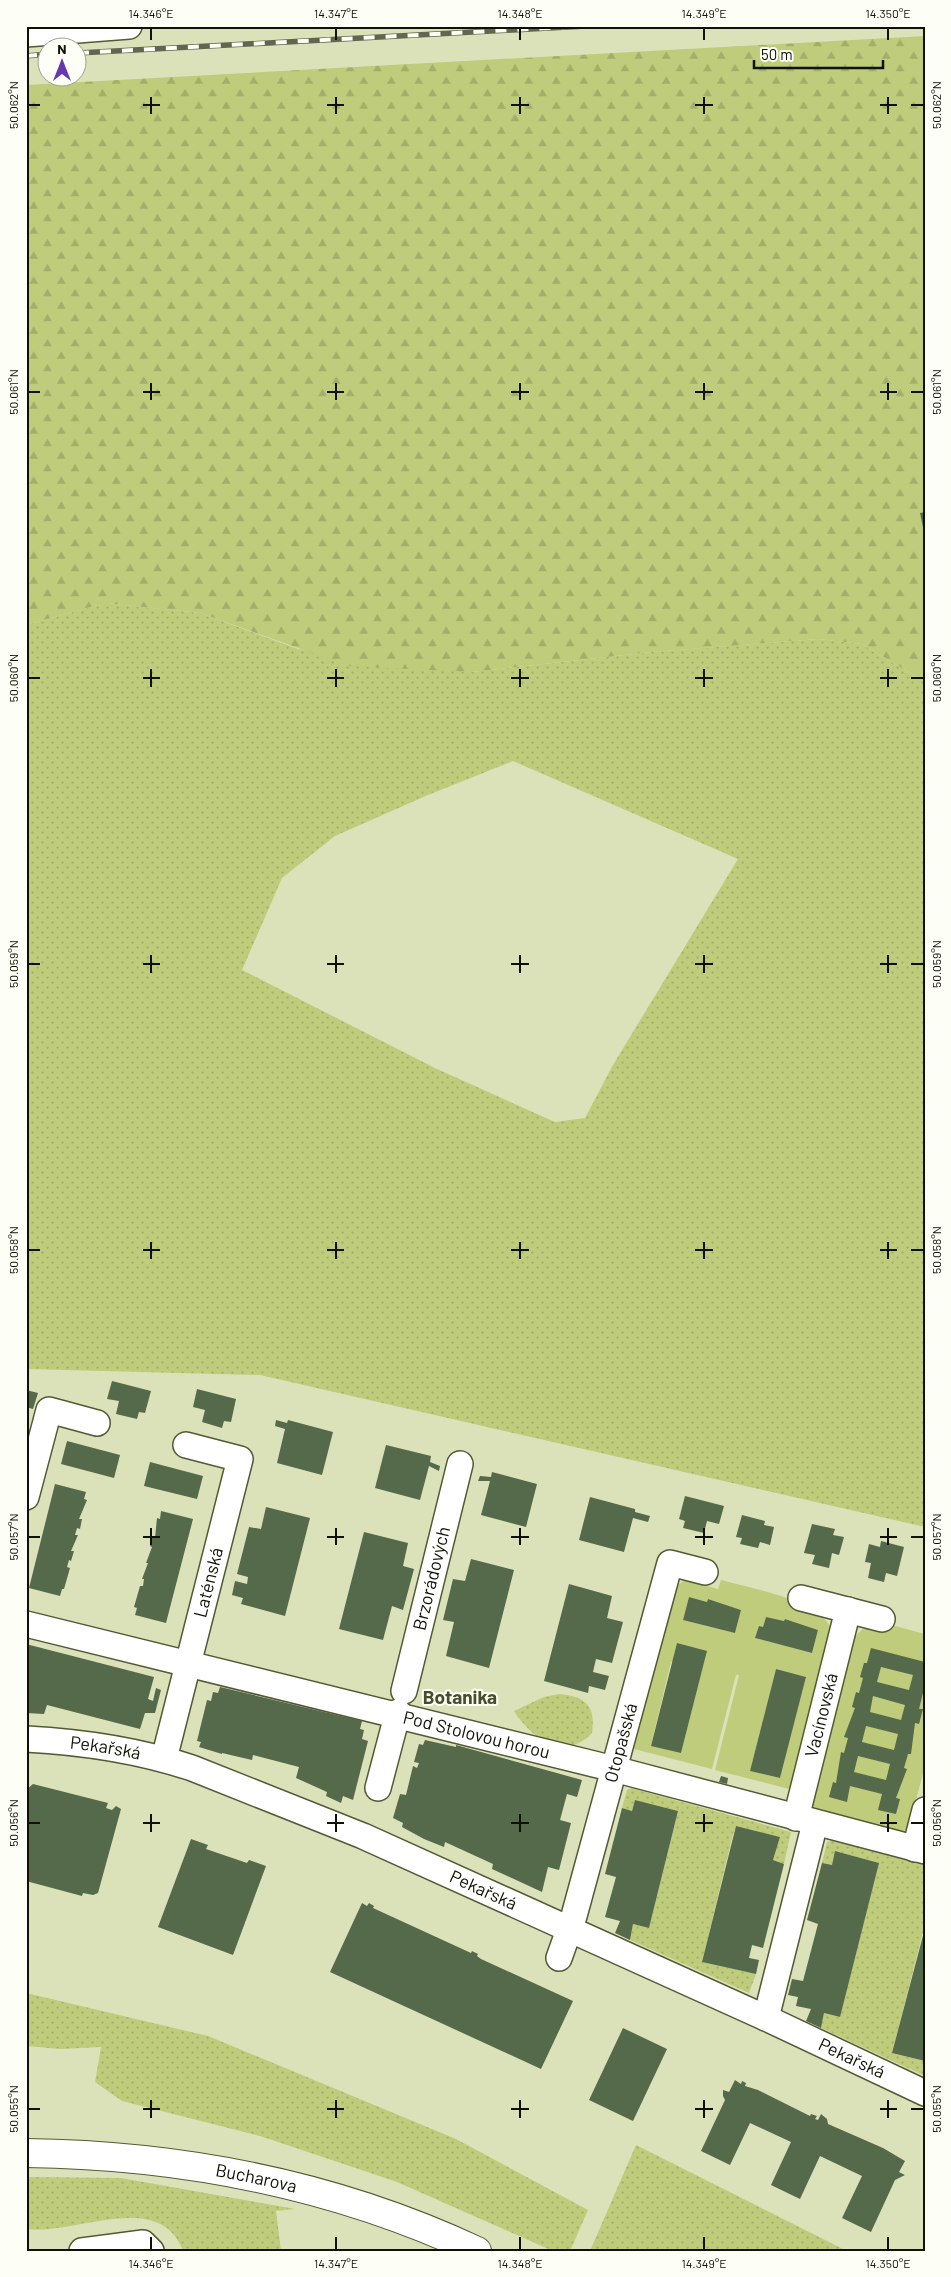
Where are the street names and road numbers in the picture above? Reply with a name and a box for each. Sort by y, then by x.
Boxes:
street label: Brzorádových [407,1524,454,1632]
street label: Laténská [188,1545,227,1620]
street label: Vacínovská [800,1671,842,1759]
street label: Otopašská [599,1700,641,1785]
street label: Pod Stolovou horou [401,1705,552,1763]
street label: Pekařská [69,1731,143,1764]
street label: Pekařská [447,1865,521,1914]
street label: Pekařská [815,2032,889,2083]
street label: Bucharova [214,2158,299,2197]

